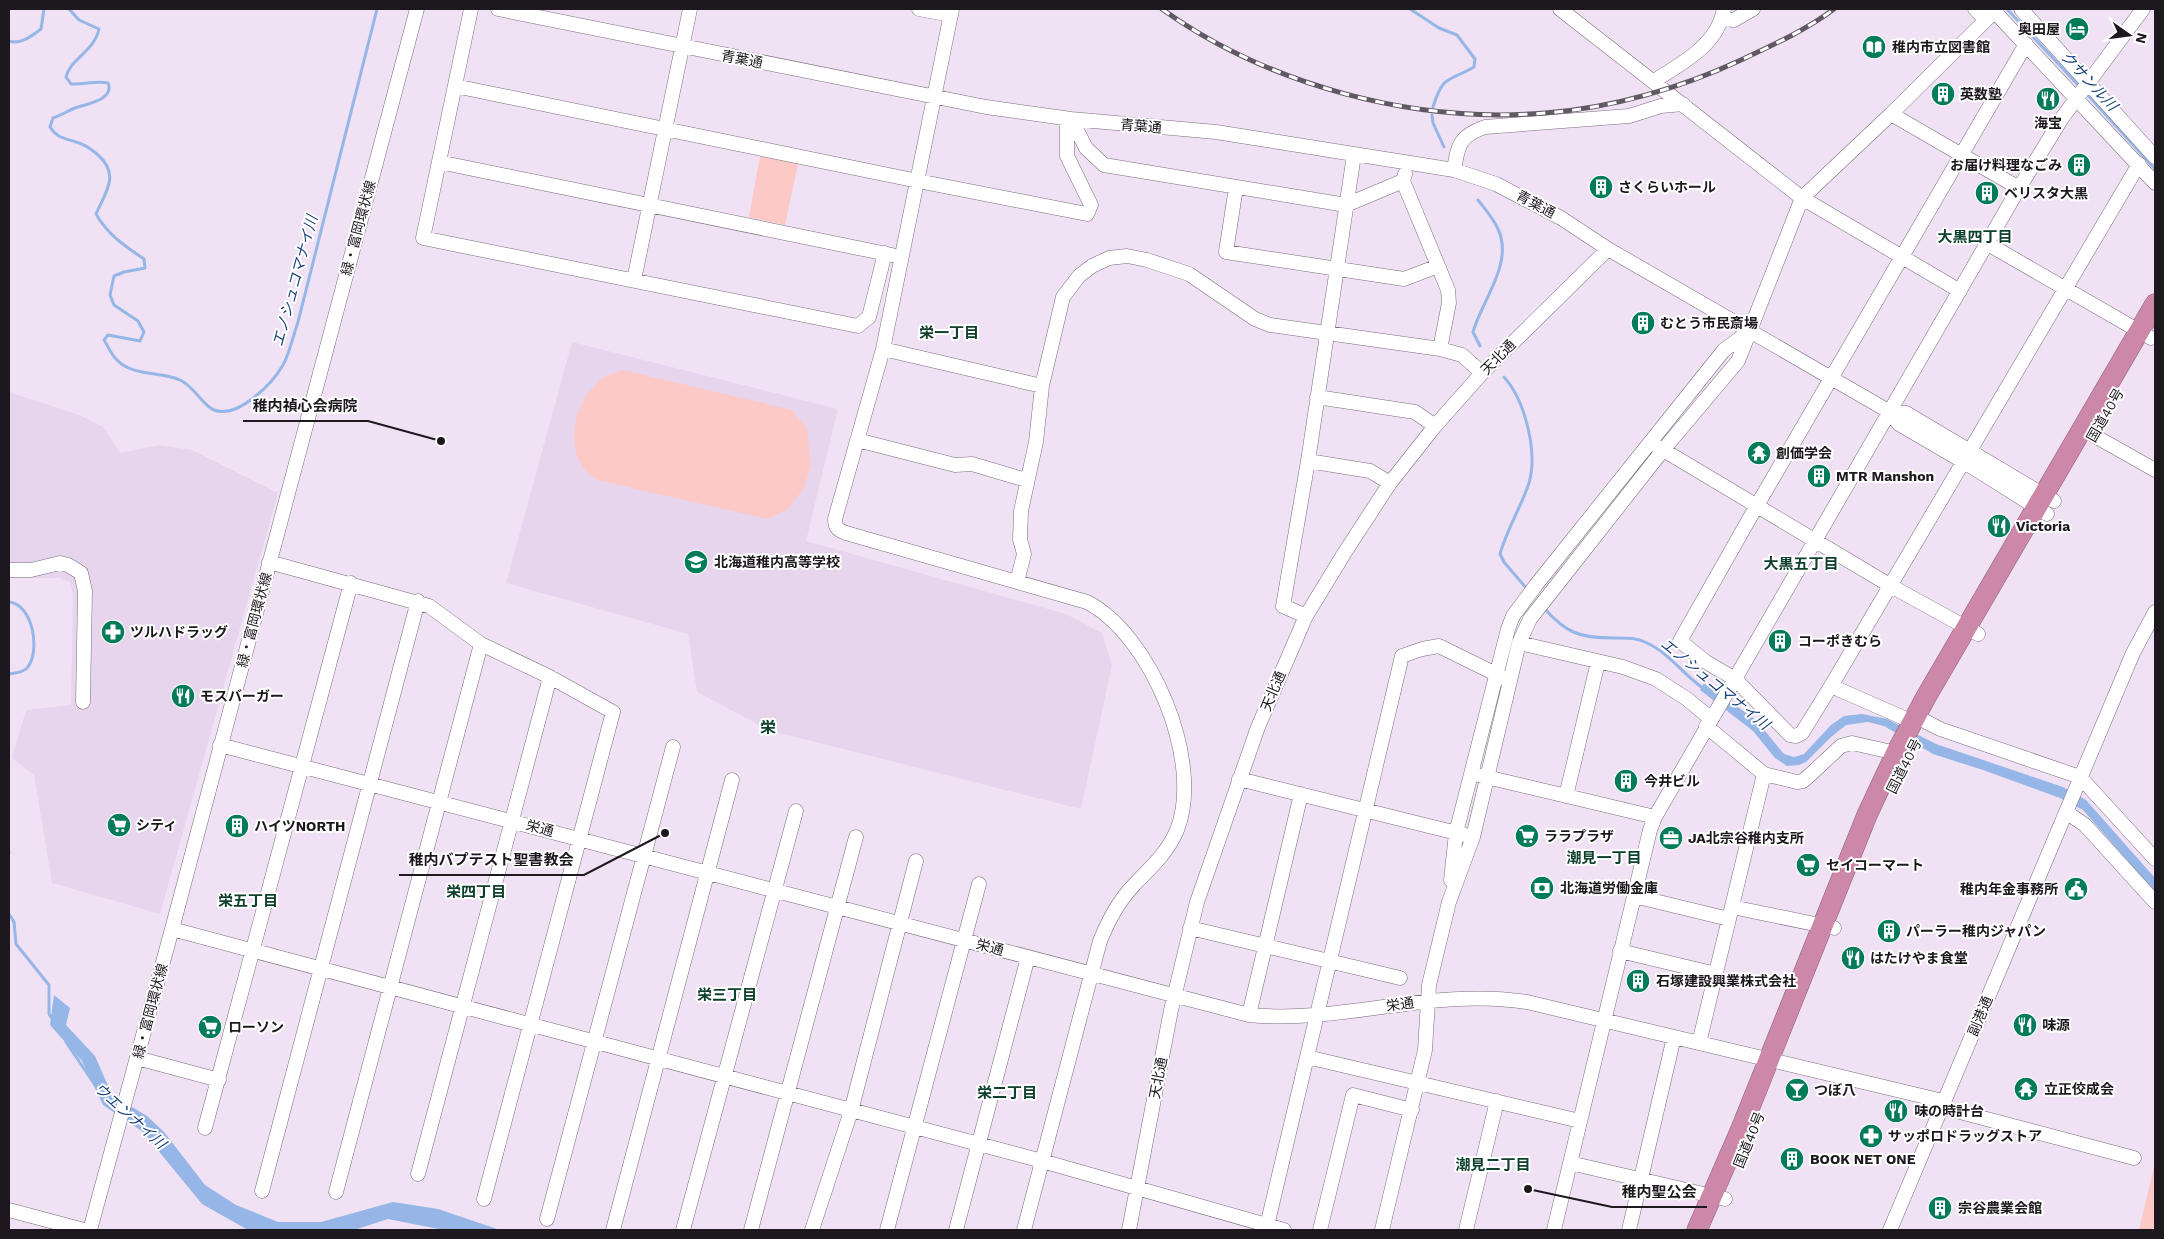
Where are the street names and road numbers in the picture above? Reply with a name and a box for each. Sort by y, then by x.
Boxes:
street label: 青葉通 [720,47,764,71]
street label: 青葉通 [1119,116,1163,136]
street label: 緑・富岡環状線 [338,179,378,277]
street label: 青葉通 [1514,187,1558,221]
street label: 天北通 [1477,336,1519,378]
street label: 国道40号 [2083,385,2127,445]
street label: 緑・富岡環状線 [234,571,274,669]
street label: 天北通 [1257,669,1289,713]
street label: 国道40号 [1883,736,1925,796]
street label: 栄通 [524,817,556,839]
street label: 栄通 [974,936,1006,958]
street label: 緑・富岡環状線 [130,962,170,1060]
street label: 栄通 [1385,994,1415,1014]
street label: 副港通 [1964,994,1996,1038]
street label: 天北通 [1146,1056,1170,1100]
street label: 国道40号 [1730,1110,1768,1170]

